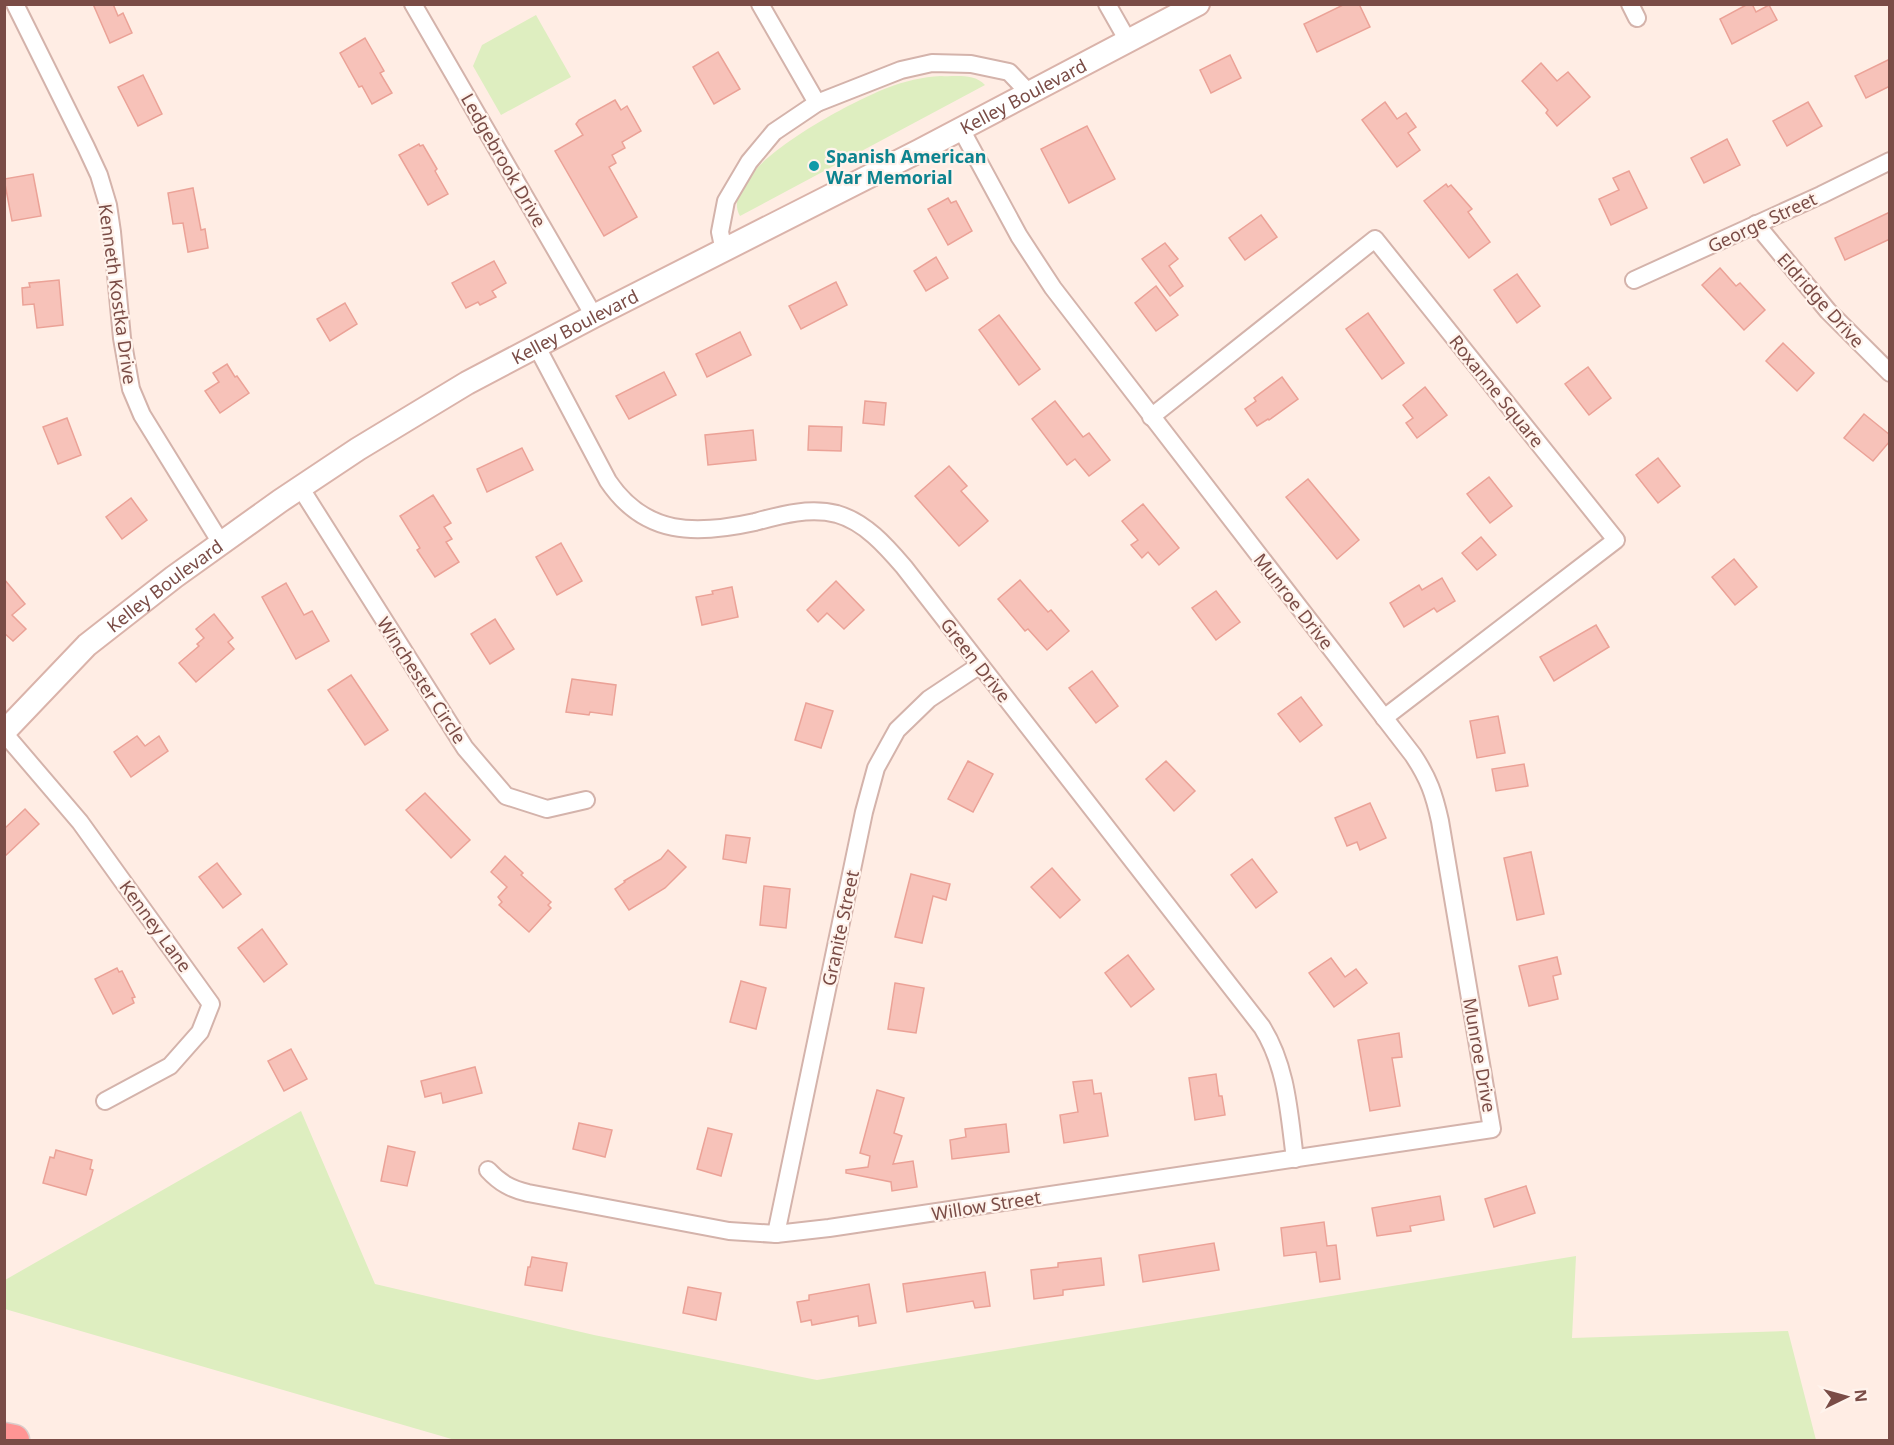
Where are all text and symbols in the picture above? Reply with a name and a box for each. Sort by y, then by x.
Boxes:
street label: Kelley Boulevard [956,53,1091,139]
street label: Ledgebrook Drive [456,89,552,231]
place label: Spanish American War Memorial [826,144,987,189]
marker: Spanish American War Memorial [807,159,821,173]
street label: George Street [1704,186,1821,258]
street label: Kenneth Kostka Drive [93,202,143,386]
street label: Eldridge Drive [1772,248,1870,352]
street label: Kelley Boulevard [507,284,642,369]
street label: Roxanne Square [1444,330,1550,452]
street label: Kelley Boulevard [102,534,228,637]
street label: Munroe Drive [1249,548,1339,654]
street label: Winchester Circle [372,612,472,748]
street label: Green Drive [936,613,1016,707]
street label: Granite Street [816,867,864,988]
street label: Kenney Lane [115,875,197,977]
street label: Munroe Drive [1458,996,1502,1114]
street label: Willow Street [930,1184,1043,1225]
north arrow [1816,1367,1876,1427]
text: N [1849,1388,1872,1403]

